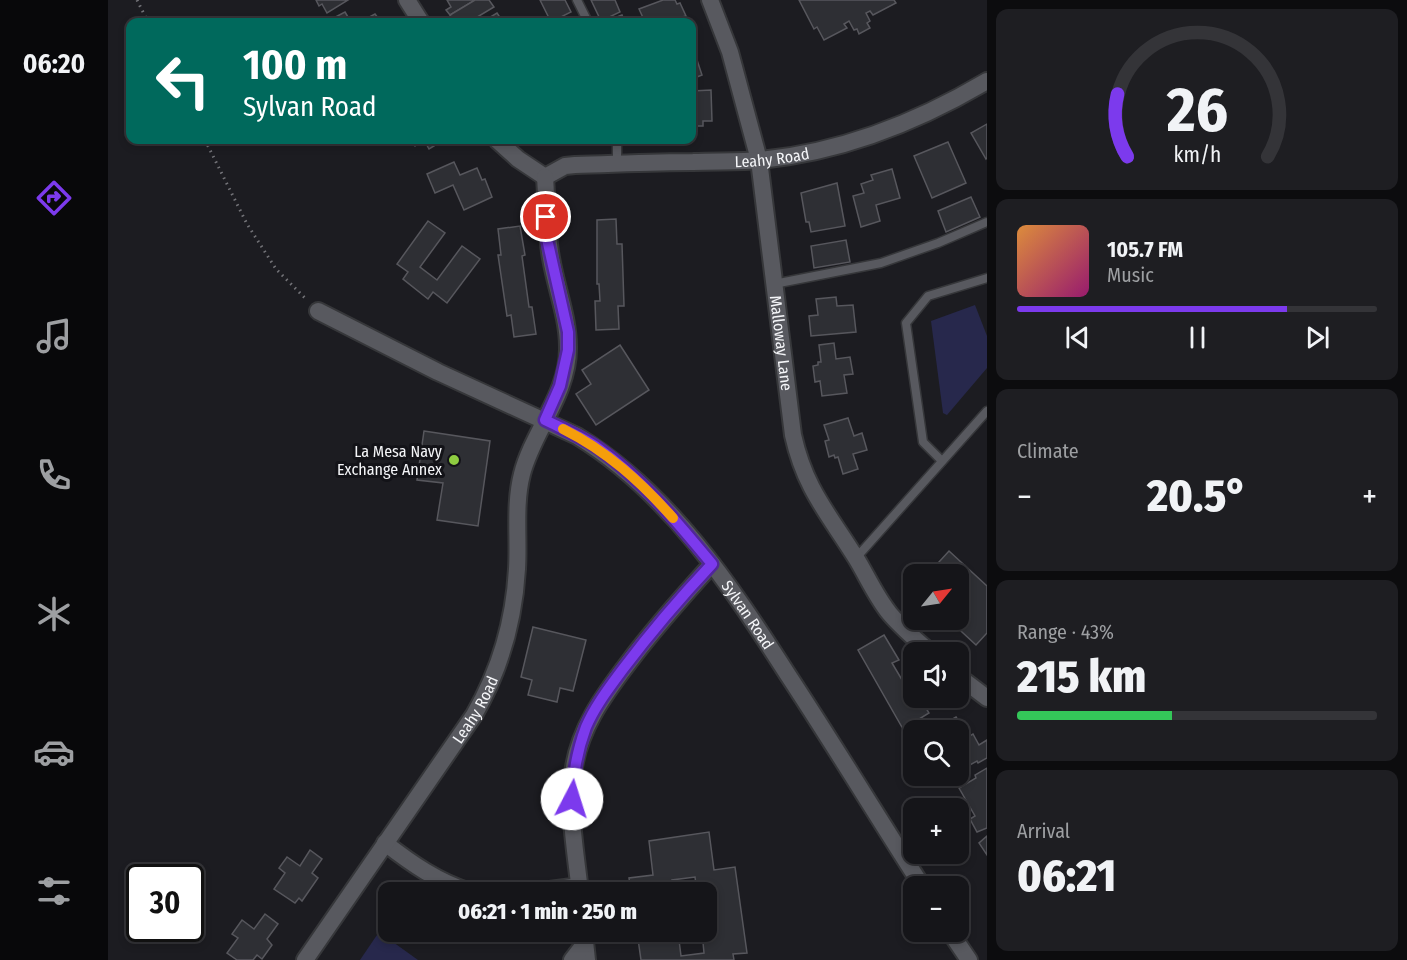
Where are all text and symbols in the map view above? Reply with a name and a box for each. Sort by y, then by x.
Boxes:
text: 100 m [243,40,347,90]
icon: left [144,42,222,120]
text: 06:20 [23,48,85,80]
text: 26 [1165,73,1228,148]
text: Sylvan Road [243,91,376,123]
text: km/h [1173,142,1221,168]
street label: Leahy Road [734,143,811,171]
icon: directions [33,177,75,219]
pin [520,191,571,242]
icon: arrive [529,200,562,233]
text: 105.7 FM [1107,236,1183,263]
text: Music [1107,263,1154,287]
street label: Malloway Lane [766,294,797,392]
icon: music [33,315,75,357]
icon: previous [1061,321,1094,354]
icon: pause [1181,321,1214,354]
icon: next [1301,321,1334,354]
text: Climate [1017,439,1079,463]
place label: La Mesa Navy Exchange Annex [337,442,443,479]
marker: La Mesa Navy Exchange Annex [447,453,461,467]
icon: phone [33,454,75,496]
text: 20.5° [1147,469,1247,523]
text: − [1017,477,1032,517]
text: + [1362,477,1377,517]
north arrow [903,564,969,630]
map controls [903,564,969,942]
street label: Sylvan Road [718,577,778,653]
icon: climate [33,593,75,635]
text: Range · 43% [1017,620,1114,644]
button: sound [903,642,969,708]
text: 215 km [1017,650,1146,704]
street label: Leahy Road [448,673,502,747]
button: search [903,720,969,786]
icon: car [33,731,75,773]
position arrow [540,767,604,831]
button: + [903,798,969,864]
text: Arrival [1017,819,1070,843]
text: 06:21 [1017,849,1116,903]
speed limit sign: 30 [126,864,204,942]
icon: filters [33,870,75,912]
button: − [903,876,969,942]
text: 06:21 · 1 min · 250 m [458,898,637,925]

